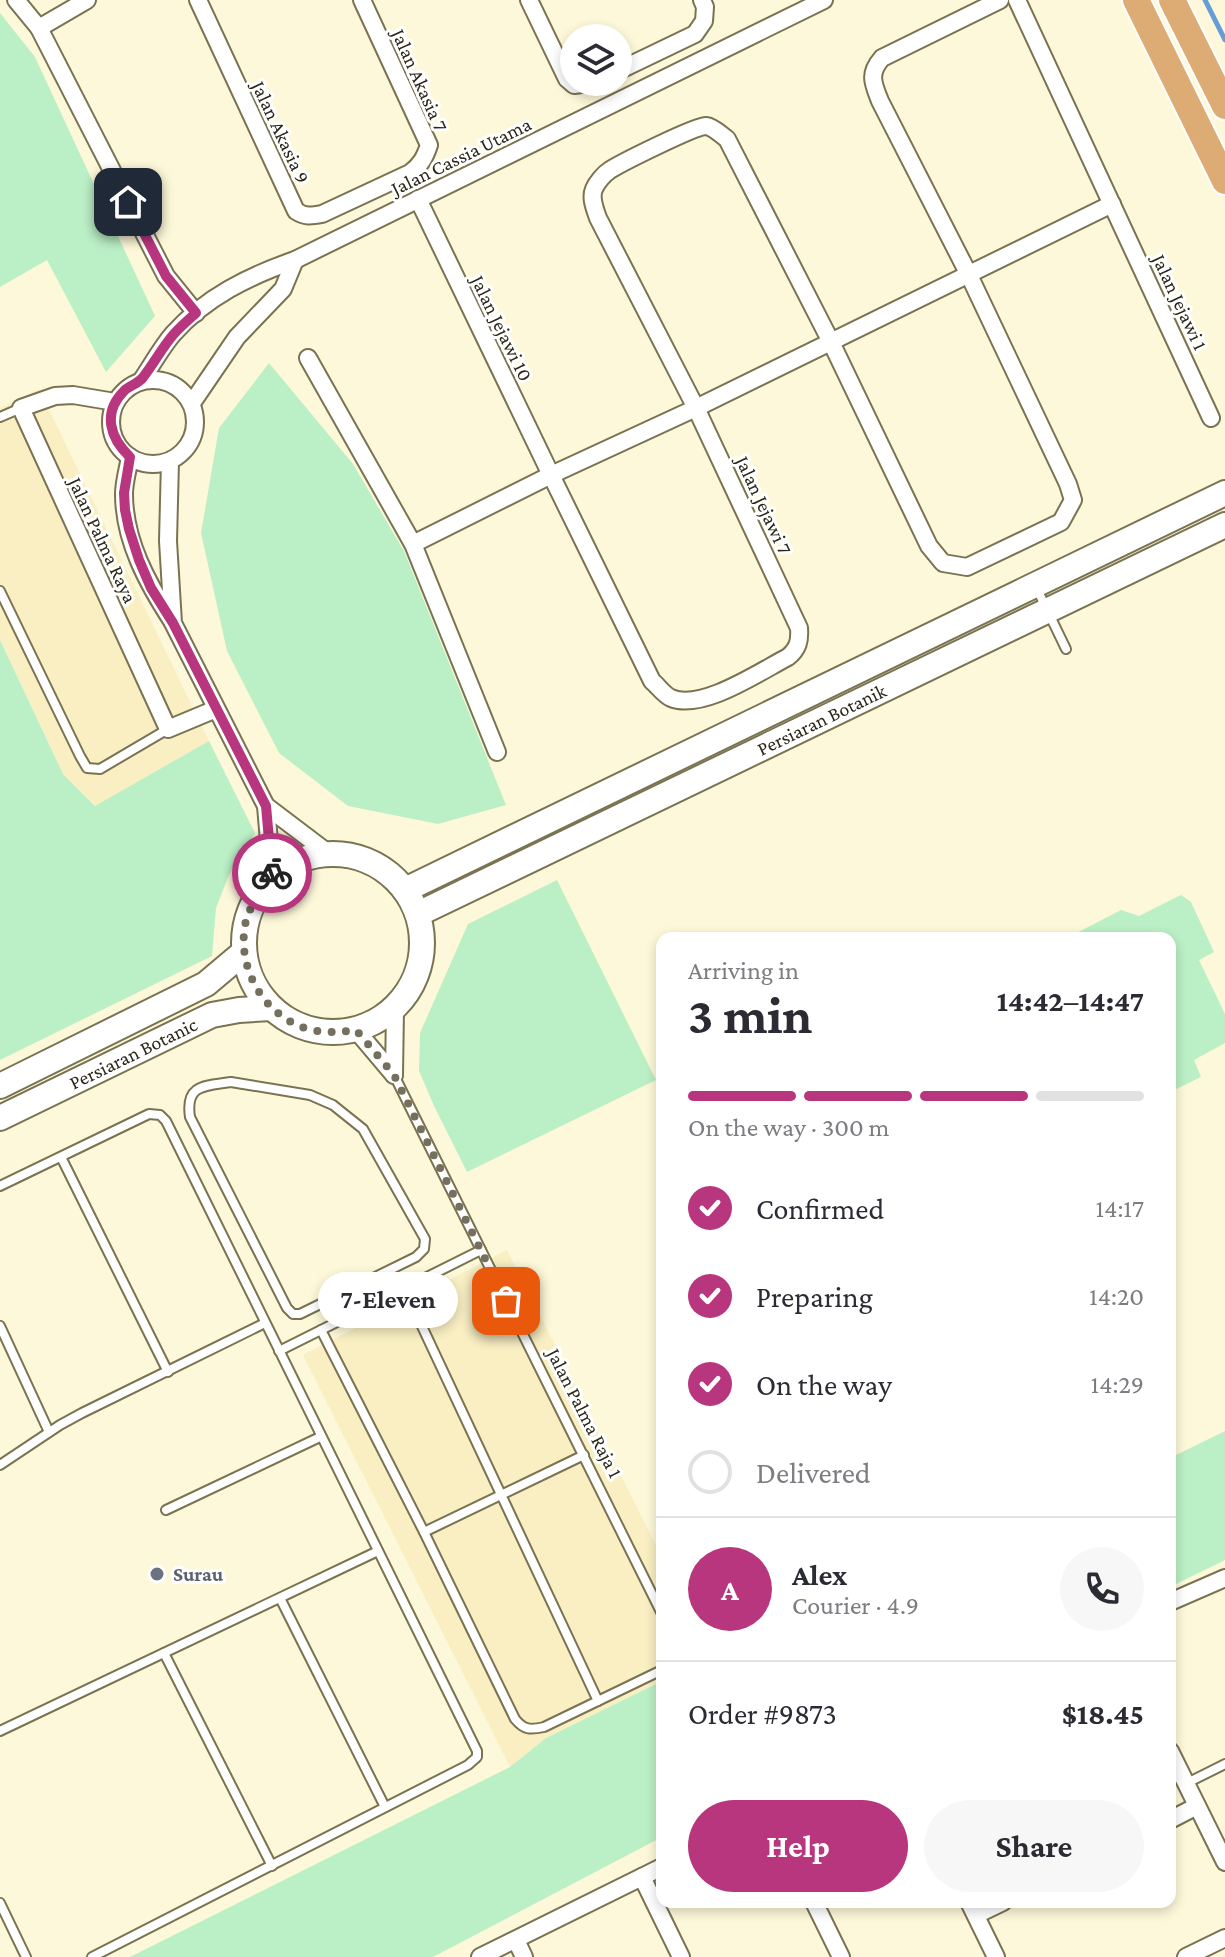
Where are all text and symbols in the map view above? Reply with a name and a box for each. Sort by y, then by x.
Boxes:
street label: Jalan Akasia 7 [386,24,452,135]
map controls [560,24,632,96]
button: layers [560,24,632,96]
street label: Jalan Akasia 9 [246,75,314,187]
street label: Jalan Cassia Utama [386,113,535,201]
pin [94,168,162,236]
icon: home [106,180,150,224]
street label: Jalan Jejawi 1 [1146,249,1212,354]
street label: Jalan Jejawi 10 [465,270,537,385]
street label: Jalan Jejawi 7 [730,451,796,558]
street label: Jalan Palma Raya [63,472,142,607]
street label: Persiaran Botanik [754,679,890,760]
courier [232,833,312,913]
icon: bike [250,851,294,895]
text: Arriving in [688,956,799,985]
text: 14:42–14:47 [997,984,1144,1017]
text: 3 min [688,986,812,1044]
street label: Persiaran Botanic [66,1013,201,1094]
text: On the way · 300 m [688,1113,889,1142]
icon: check [688,1186,732,1230]
text: Confirmed [756,1192,884,1225]
text: 14:17 [1096,1194,1144,1223]
pin [472,1267,540,1335]
callout: 7-Eleven [318,1273,458,1329]
icon: check [688,1274,732,1318]
icon: bag [484,1279,528,1323]
text: Preparing [756,1280,873,1313]
text: 14:20 [1089,1282,1144,1311]
text: 7-Eleven [340,1285,436,1314]
street label: Jalan Palma Raja 1 [541,1343,627,1482]
icon: check [688,1362,732,1406]
text: On the way [756,1368,892,1401]
text: 14:29 [1091,1370,1144,1399]
text: Delivered [756,1456,871,1489]
button: phone [1060,1547,1144,1631]
text: Alex [792,1558,847,1591]
place label: Surau [173,1563,224,1585]
marker: Surau [148,1565,166,1583]
text: A [721,1573,739,1606]
text: Courier · 4.9 [792,1591,919,1620]
text: Order #9873 [688,1697,837,1730]
text: $18.45 [1062,1697,1144,1730]
button: Help [688,1800,908,1892]
button: Share [924,1800,1144,1892]

